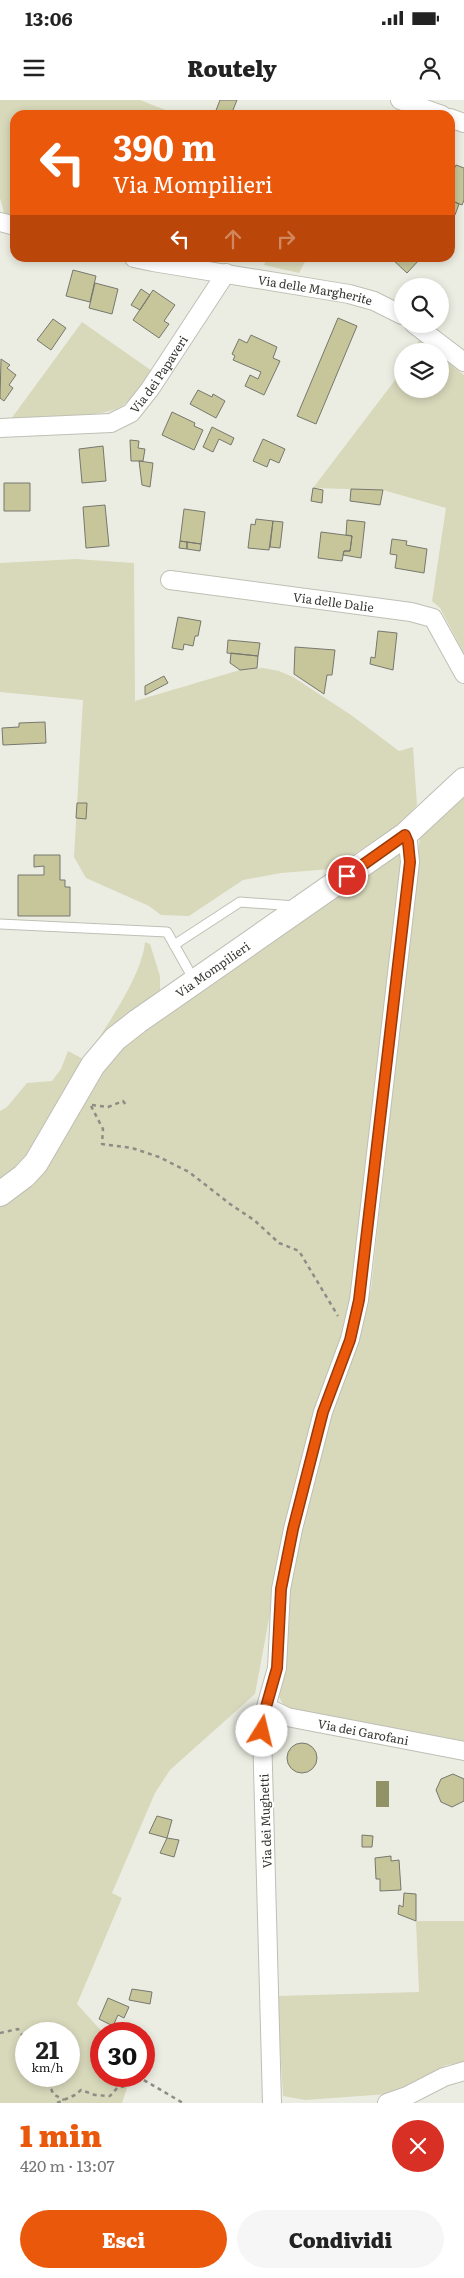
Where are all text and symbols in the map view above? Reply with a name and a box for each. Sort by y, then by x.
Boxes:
text: 13:06 [25,4,73,32]
text: Routely [187,51,277,84]
icon: menu [20,54,48,82]
icon: person [416,54,444,82]
text: 390 m [113,120,216,172]
icon: left [30,130,95,195]
text: Via Mompilieri [113,167,272,200]
icon: left [166,225,194,253]
icon: ahead [219,225,247,253]
icon: right [272,225,300,253]
street label: Via delle Margherite [257,270,375,309]
map controls [394,278,449,398]
button: search [394,278,449,333]
street label: Via dei Papaveri [125,332,192,417]
button: layers [394,343,449,398]
street label: Via delle Dalie [292,587,375,616]
pin [326,855,368,897]
icon: arrive [333,862,361,890]
street label: Via Mompilieri [172,937,253,1001]
position arrow [235,1704,287,1756]
street label: Via dei Garofani [316,1714,410,1749]
street label: Via dei Mughetti [254,1773,276,1869]
speed limit sign: 30 [90,2022,155,2087]
text: 21 [36,2030,59,2067]
text: km/h [32,2058,63,2076]
text: 1 min [20,2112,102,2156]
button: close [392,2120,444,2172]
text: 420 m · 13:07 [20,2153,115,2177]
button: Esci [20,2210,227,2268]
button: Condividi [237,2210,444,2268]

